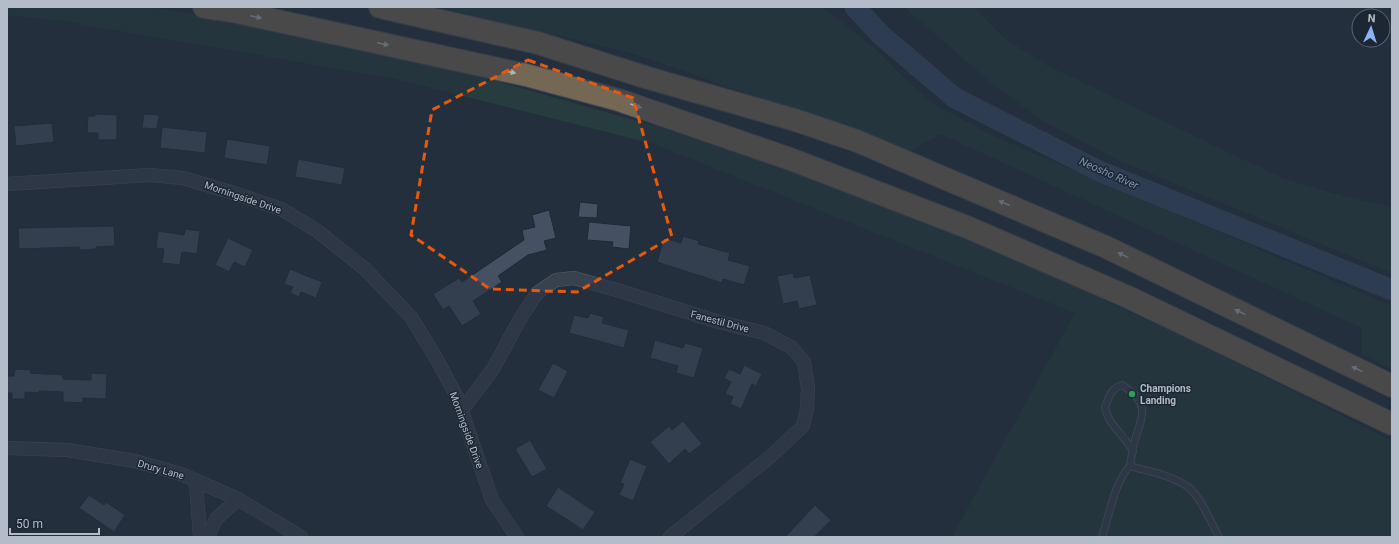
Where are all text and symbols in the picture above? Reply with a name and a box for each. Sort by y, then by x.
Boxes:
north arrow [1351,8,1391,48]
text: N [1367,12,1376,25]
one-way arrow [250,14,262,20]
one-way arrow [377,42,389,48]
one-way arrow [504,69,516,75]
one-way arrow [630,103,642,109]
water label: Neosho River [1077,155,1141,192]
street label: Morningside Drive [203,179,283,216]
one-way arrow [998,200,1010,206]
one-way arrow [1117,252,1129,258]
street label: Fanestil Drive [690,308,750,335]
one-way arrow [1234,309,1246,315]
one-way arrow [1351,366,1363,372]
place label: Champions Landing [1140,383,1191,406]
marker: Champions Landing [1127,389,1137,399]
street label: Morningside Drive [448,391,485,470]
street label: Drury Lane [136,458,185,481]
scale bar [10,510,99,536]
text: 50 m [16,517,43,531]

